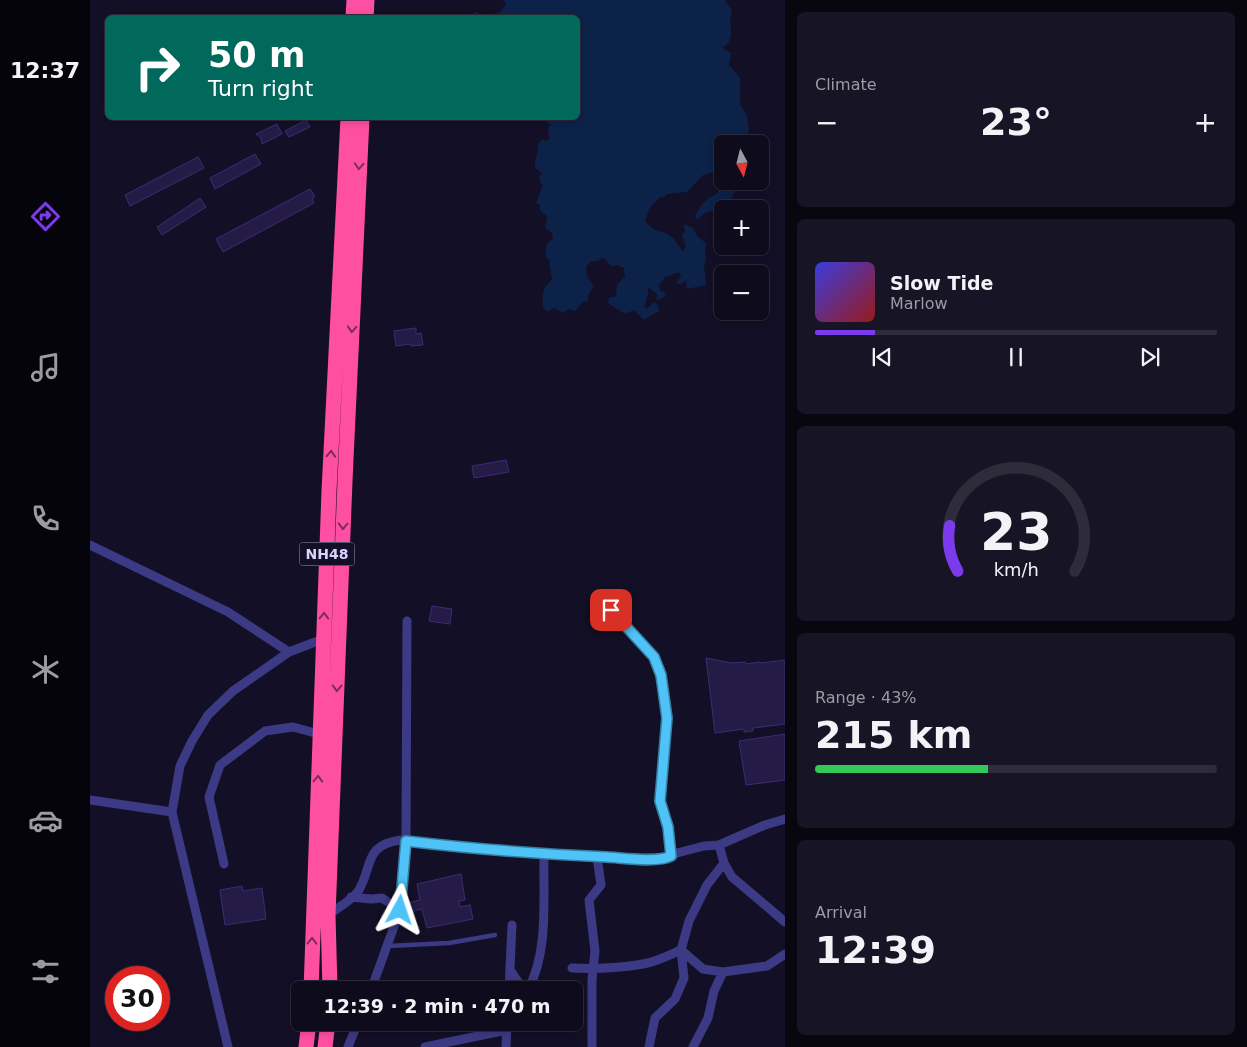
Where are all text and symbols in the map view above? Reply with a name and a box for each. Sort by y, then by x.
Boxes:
icon: right [125,35,190,100]
text: 50 m [208,35,305,75]
text: 12:37 [10,58,80,83]
text: Climate [815,75,877,94]
text: Turn right [208,76,313,101]
text: 23° [980,100,1052,144]
text: − [815,106,838,139]
text: + [1194,106,1217,139]
north arrow [714,135,769,190]
map controls [714,135,769,320]
one-way arrow [354,162,365,170]
icon: directions [28,199,63,234]
button: + [714,200,769,255]
button: − [714,265,769,320]
text: Slow Tide [890,272,993,294]
text: Marlow [890,294,948,313]
one-way arrow [346,325,357,333]
icon: previous [868,343,896,371]
icon: pause [1002,343,1030,371]
icon: next [1136,343,1164,371]
icon: music [28,350,63,385]
one-way arrow [325,450,336,458]
icon: phone [28,501,63,536]
text: 23 [980,502,1052,562]
one-way arrow [337,522,348,530]
road number: NH48 [300,542,354,566]
text: km/h [993,559,1039,580]
pin [590,589,632,631]
icon: arrive [597,596,625,624]
one-way arrow [319,612,329,620]
icon: climate [28,652,63,687]
one-way arrow [331,684,342,692]
text: Range · 43% [815,688,917,707]
text: 215 km [815,713,972,757]
one-way arrow [312,775,323,783]
icon: car [28,803,63,838]
position arrow [373,883,425,935]
text: Arrival [815,903,867,922]
text: 12:39 [815,928,936,972]
one-way arrow [307,937,318,945]
icon: filters [28,954,63,989]
speed limit sign: 30 [105,966,170,1031]
text: 12:39 · 2 min · 470 m [323,995,551,1017]

